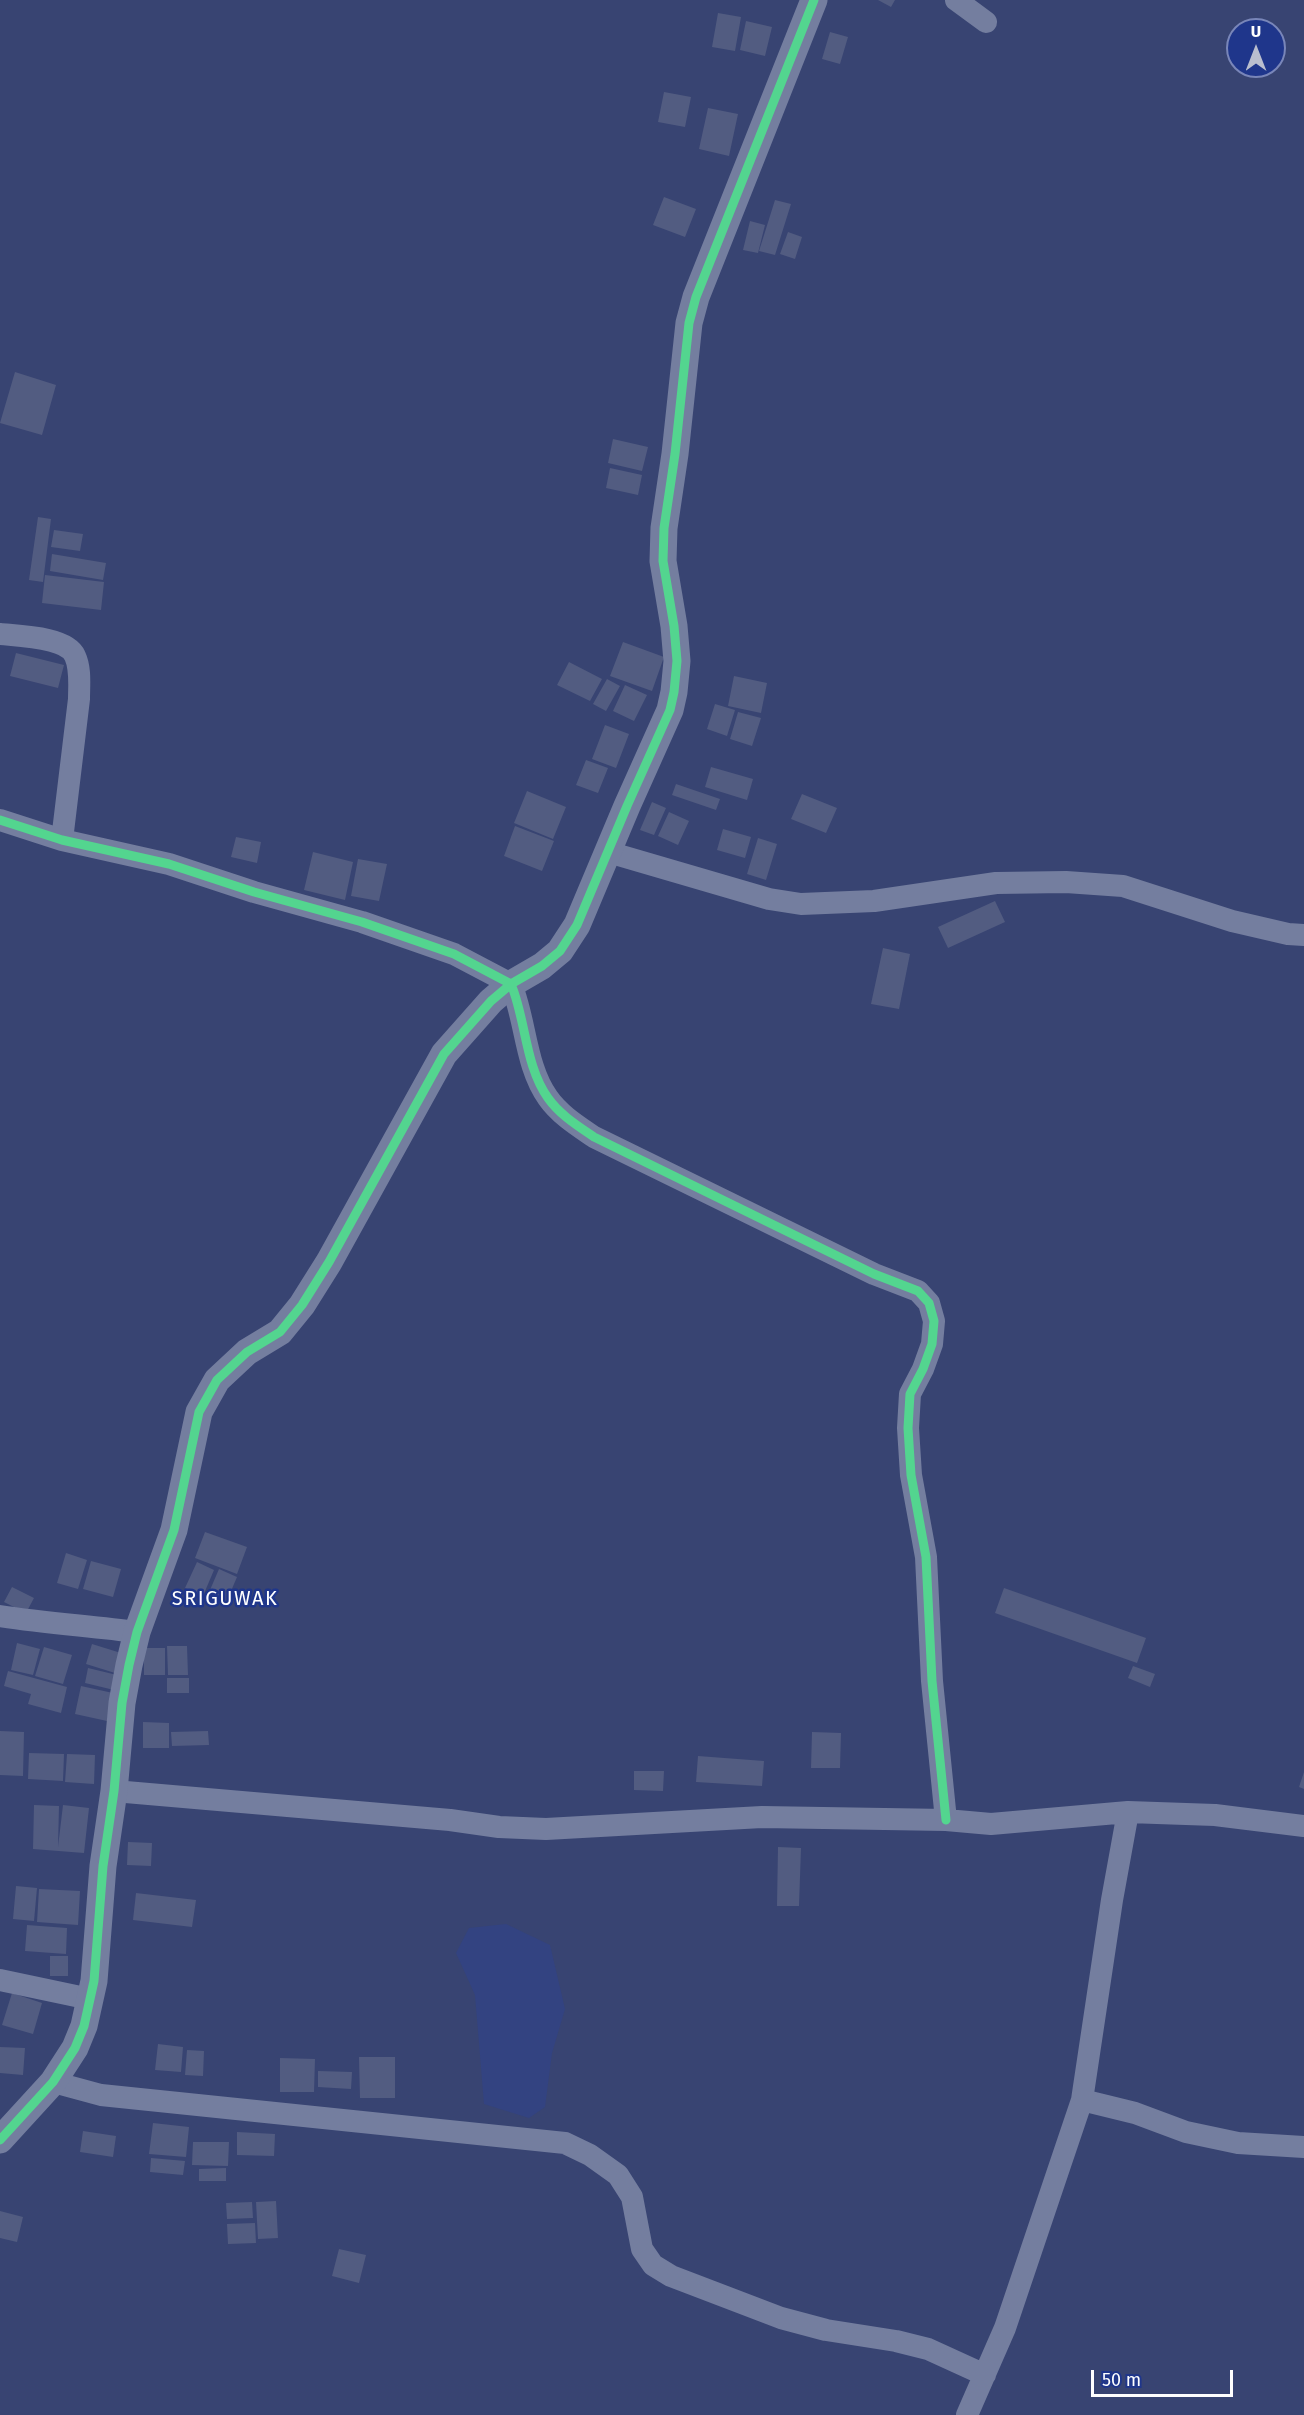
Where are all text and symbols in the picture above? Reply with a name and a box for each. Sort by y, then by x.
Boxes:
north arrow [1226,18,1286,78]
text: U [1251,22,1261,41]
district label: SRIGUWAK [172,1587,278,1611]
scale bar [1094,2358,1236,2396]
text: 50 m [1102,2369,1141,2391]

